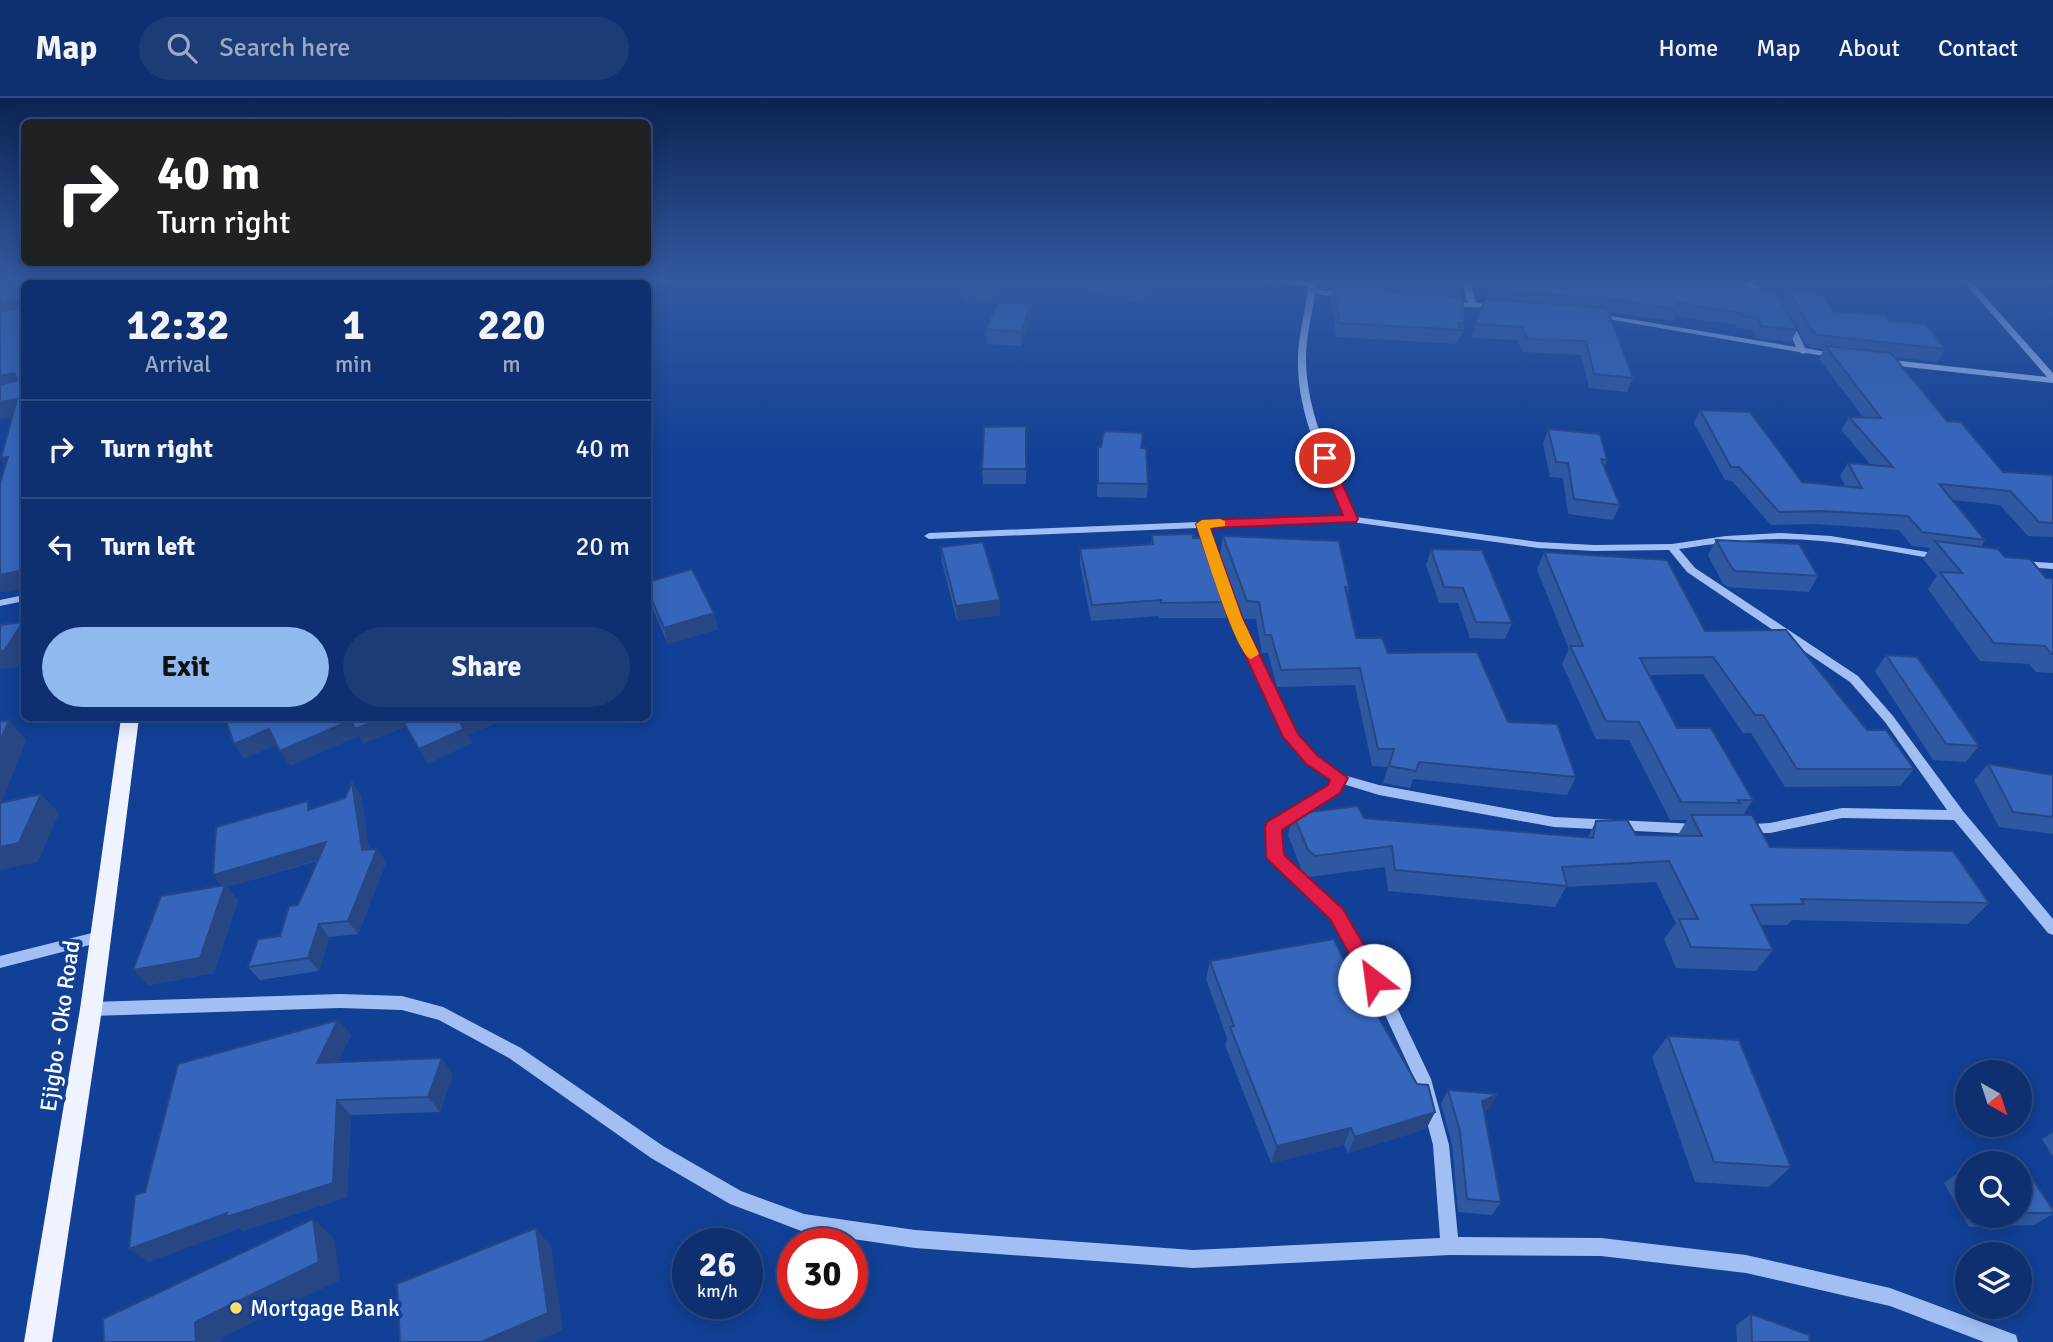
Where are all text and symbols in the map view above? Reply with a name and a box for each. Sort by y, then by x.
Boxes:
search box [139,17,629,80]
text: Map [35,28,97,69]
icon: search [163,29,201,67]
text: Search here [219,32,350,64]
text: Home [1658,33,1718,63]
text: Map [1756,33,1801,63]
text: About [1839,33,1900,63]
text: Contact [1938,33,2018,63]
text: 40 m [157,143,260,203]
icon: right [42,147,133,238]
text: Turn right [157,203,290,242]
text: 12:32 [126,300,230,351]
text: 1 [342,300,365,351]
text: 220 [477,300,546,351]
text: Arrival [145,350,211,379]
text: min [335,350,372,379]
text: m [502,350,521,379]
pin [1295,428,1355,488]
icon: right [42,430,80,468]
text: Turn right [101,433,213,465]
text: 40 m [575,433,630,465]
icon: arrive [1306,439,1344,477]
icon: left [42,528,80,566]
text: Turn left [101,531,195,563]
text: 20 m [575,531,630,563]
button: Exit [42,627,329,707]
button: Share [343,627,630,707]
street label: Ejigbo - Oko Road [34,939,86,1113]
position arrow [1337,943,1411,1017]
north arrow [1955,1060,2032,1138]
map controls [1955,1060,2032,1319]
button: search [1955,1151,2032,1228]
speed limit sign: 30 [777,1228,868,1319]
button: layers [1955,1242,2032,1319]
text: 26 [699,1243,736,1286]
text: km/h [697,1280,738,1302]
place label: Mortgage Bank [250,1294,400,1323]
marker: Mortgage Bank [228,1300,244,1316]

